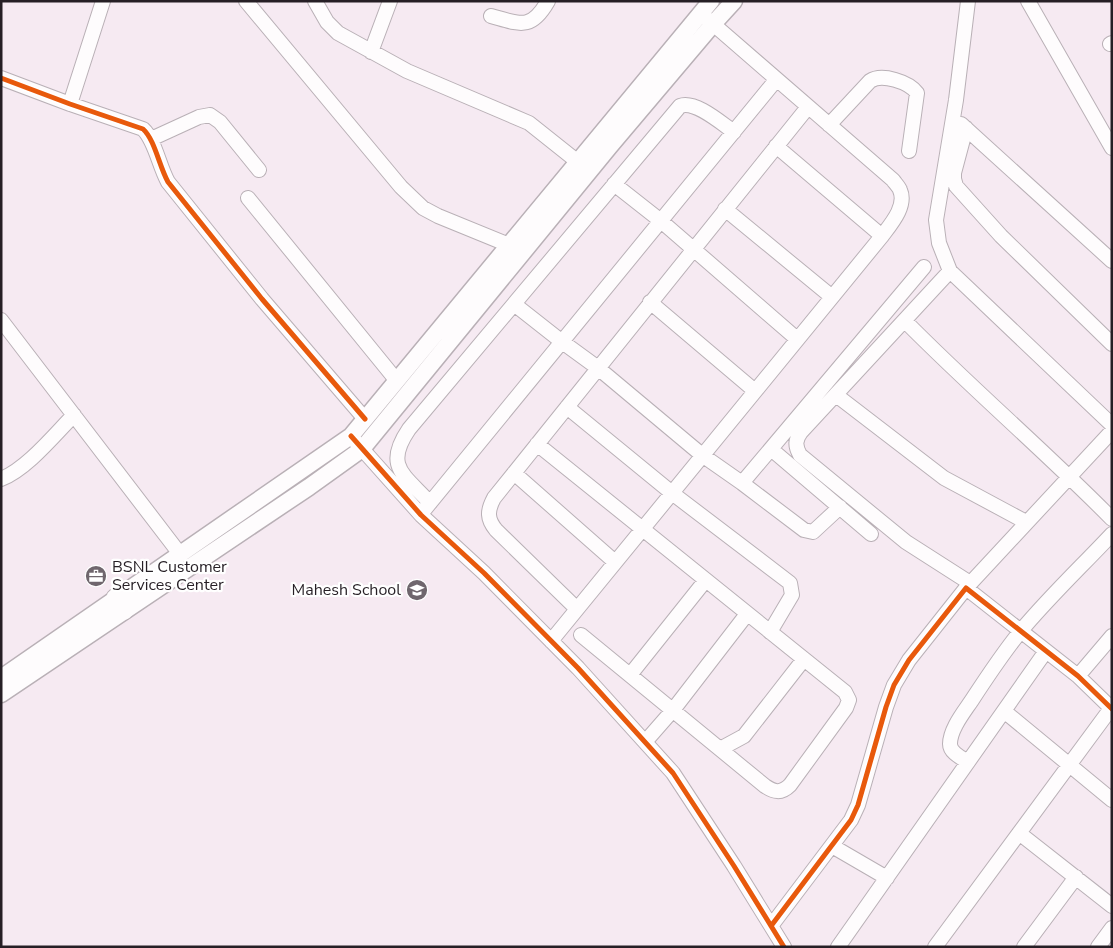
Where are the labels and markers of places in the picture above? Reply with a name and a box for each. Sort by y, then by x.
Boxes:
place label: BSNL Customer Services Center [112,556,227,596]
office icon: BSNL Customer Services Center [84,564,108,588]
school or university icon: Mahesh School [405,578,429,602]
place label: Mahesh School [291,579,401,601]

